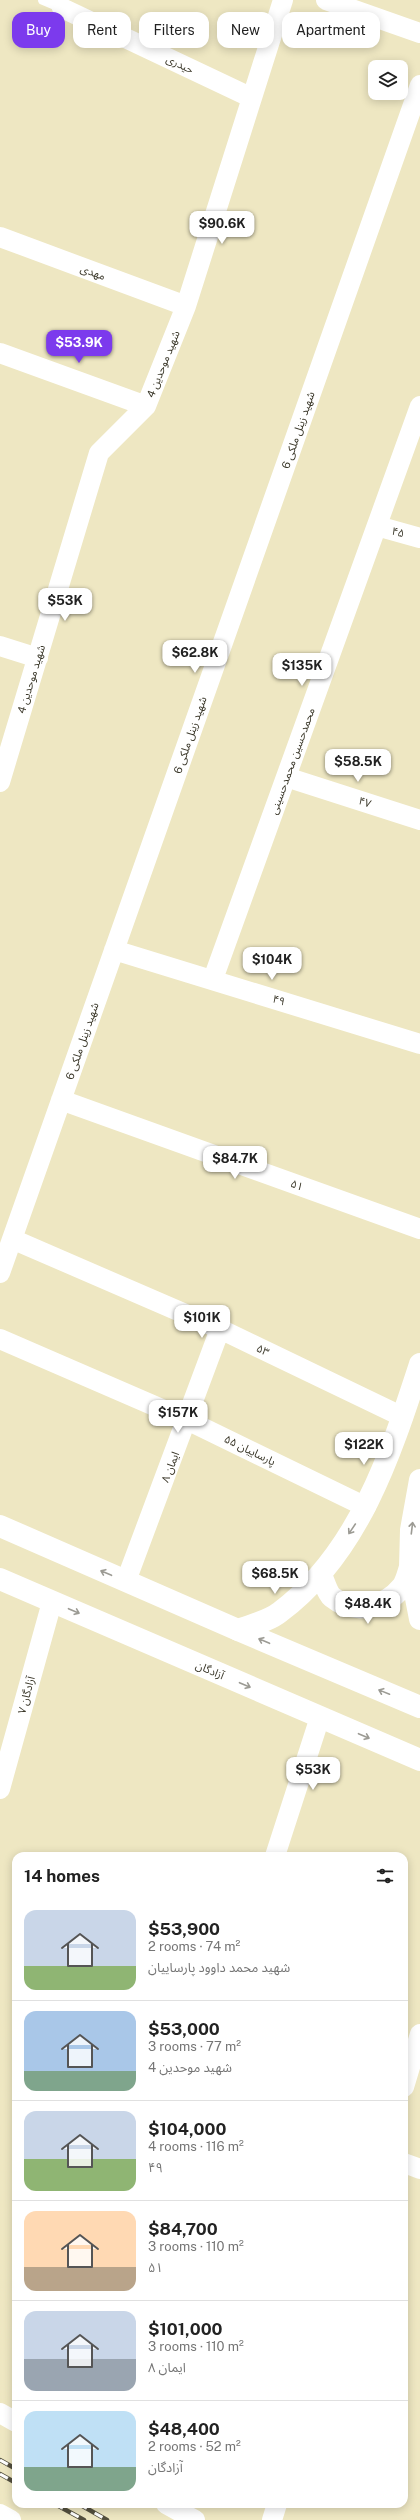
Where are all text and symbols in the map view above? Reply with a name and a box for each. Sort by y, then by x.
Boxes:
chip: Buy [12,12,65,48]
chip: Rent [73,12,131,48]
chip: Filters [139,12,209,48]
chip: New [217,12,274,48]
chip: Apartment [282,12,380,48]
street label: حیدری [164,52,196,77]
map controls [368,60,408,100]
button: layers [368,60,408,100]
pin: $90.6K [189,211,255,245]
text: $90.6K [198,216,246,231]
street label: مهدی [79,262,107,283]
street label: 4 شهید موحدین [144,328,183,400]
pin: $53.9K [46,330,112,364]
text: $53.9K [55,335,103,350]
street label: 6 شهید زینل ملکی [279,390,318,470]
street label: ۴۵ [390,525,406,539]
pin: $53K [41,588,89,622]
text: $53K [47,593,83,608]
pin: $62.8K [162,640,228,674]
street label: 4 شهید موحدین [15,643,48,715]
text: $62.8K [171,645,219,660]
pin: $135K [274,653,330,687]
text: $135K [281,658,323,673]
street label: 6 شهید زینل ملکی [171,695,210,775]
street label: محمدحسین محمدحسینی [267,706,318,816]
pin: $58.5K [325,749,391,783]
text: $58.5K [334,754,382,769]
street label: ۴۷ [357,794,374,810]
pin: $104K [244,947,300,981]
text: $104K [252,952,292,967]
street label: ۴۹ [271,992,287,1008]
street label: 6 شهید زینل ملکی [63,1001,102,1081]
pin: $84.7K [202,1146,268,1180]
text: $84.7K [212,1151,258,1166]
street label: ۵۱ [289,1177,305,1193]
pin: $101K [174,1305,230,1339]
text: $101K [183,1310,221,1325]
street label: ۵۳ [255,1342,271,1358]
pin: $157K [150,1400,206,1434]
text: $157K [158,1405,198,1420]
street label: پارساییان ۵۵ [222,1432,278,1469]
pin: $122K [336,1432,392,1466]
text: $122K [344,1437,384,1452]
street label: ۸ ایمان [159,1450,182,1484]
one-way arrow [408,1522,416,1535]
one-way arrow [348,1523,356,1534]
pin: $68.5K [242,1561,308,1595]
text: $68.5K [251,1566,299,1581]
one-way arrow [101,1569,113,1576]
pin: $48.4K [335,1591,401,1625]
text: $48.4K [344,1596,392,1611]
one-way arrow [68,1608,80,1616]
one-way arrow [259,1637,271,1645]
street label: آزادگان [194,1659,227,1683]
street label: ۷ آزادگان [15,1674,38,1715]
one-way arrow [239,1681,251,1689]
one-way arrow [378,1688,390,1695]
one-way arrow [358,1733,370,1740]
pin: $53K [289,1757,337,1791]
text: $53K [295,1762,331,1777]
icon: filters [374,1865,396,1887]
text: 14 homes [24,1866,100,1886]
text: $53,900 [148,1919,220,1939]
icon: home [56,1926,104,1974]
text: 2 rooms · 74 m² [148,1939,240,1954]
text: شهید محمد داوود پارساییان [148,1960,290,1975]
text: $53,000 [148,2019,220,2039]
icon: home [56,2027,104,2075]
text: 3 rooms · 77 m² [148,2039,241,2054]
text: 4 شهید موحدین [148,2060,232,2075]
text: $104,000 [148,2119,226,2139]
icon: home [56,2127,104,2175]
text: 4 rooms · 116 m² [148,2139,244,2154]
text: ۴۹ [148,2160,163,2175]
text: $84,700 [148,2219,218,2239]
icon: home [56,2227,104,2275]
text: 3 rooms · 110 m² [148,2239,244,2254]
text: ۵۱ [148,2260,163,2275]
text: $101,000 [148,2319,223,2339]
icon: home [56,2327,104,2375]
text: 3 rooms · 110 m² [148,2339,244,2354]
text: ۸ ایمان [148,2360,186,2375]
text: $48,400 [148,2419,220,2439]
icon: home [56,2427,104,2475]
text: 2 rooms · 52 m² [148,2439,241,2454]
text: آزادگان [148,2460,183,2475]

